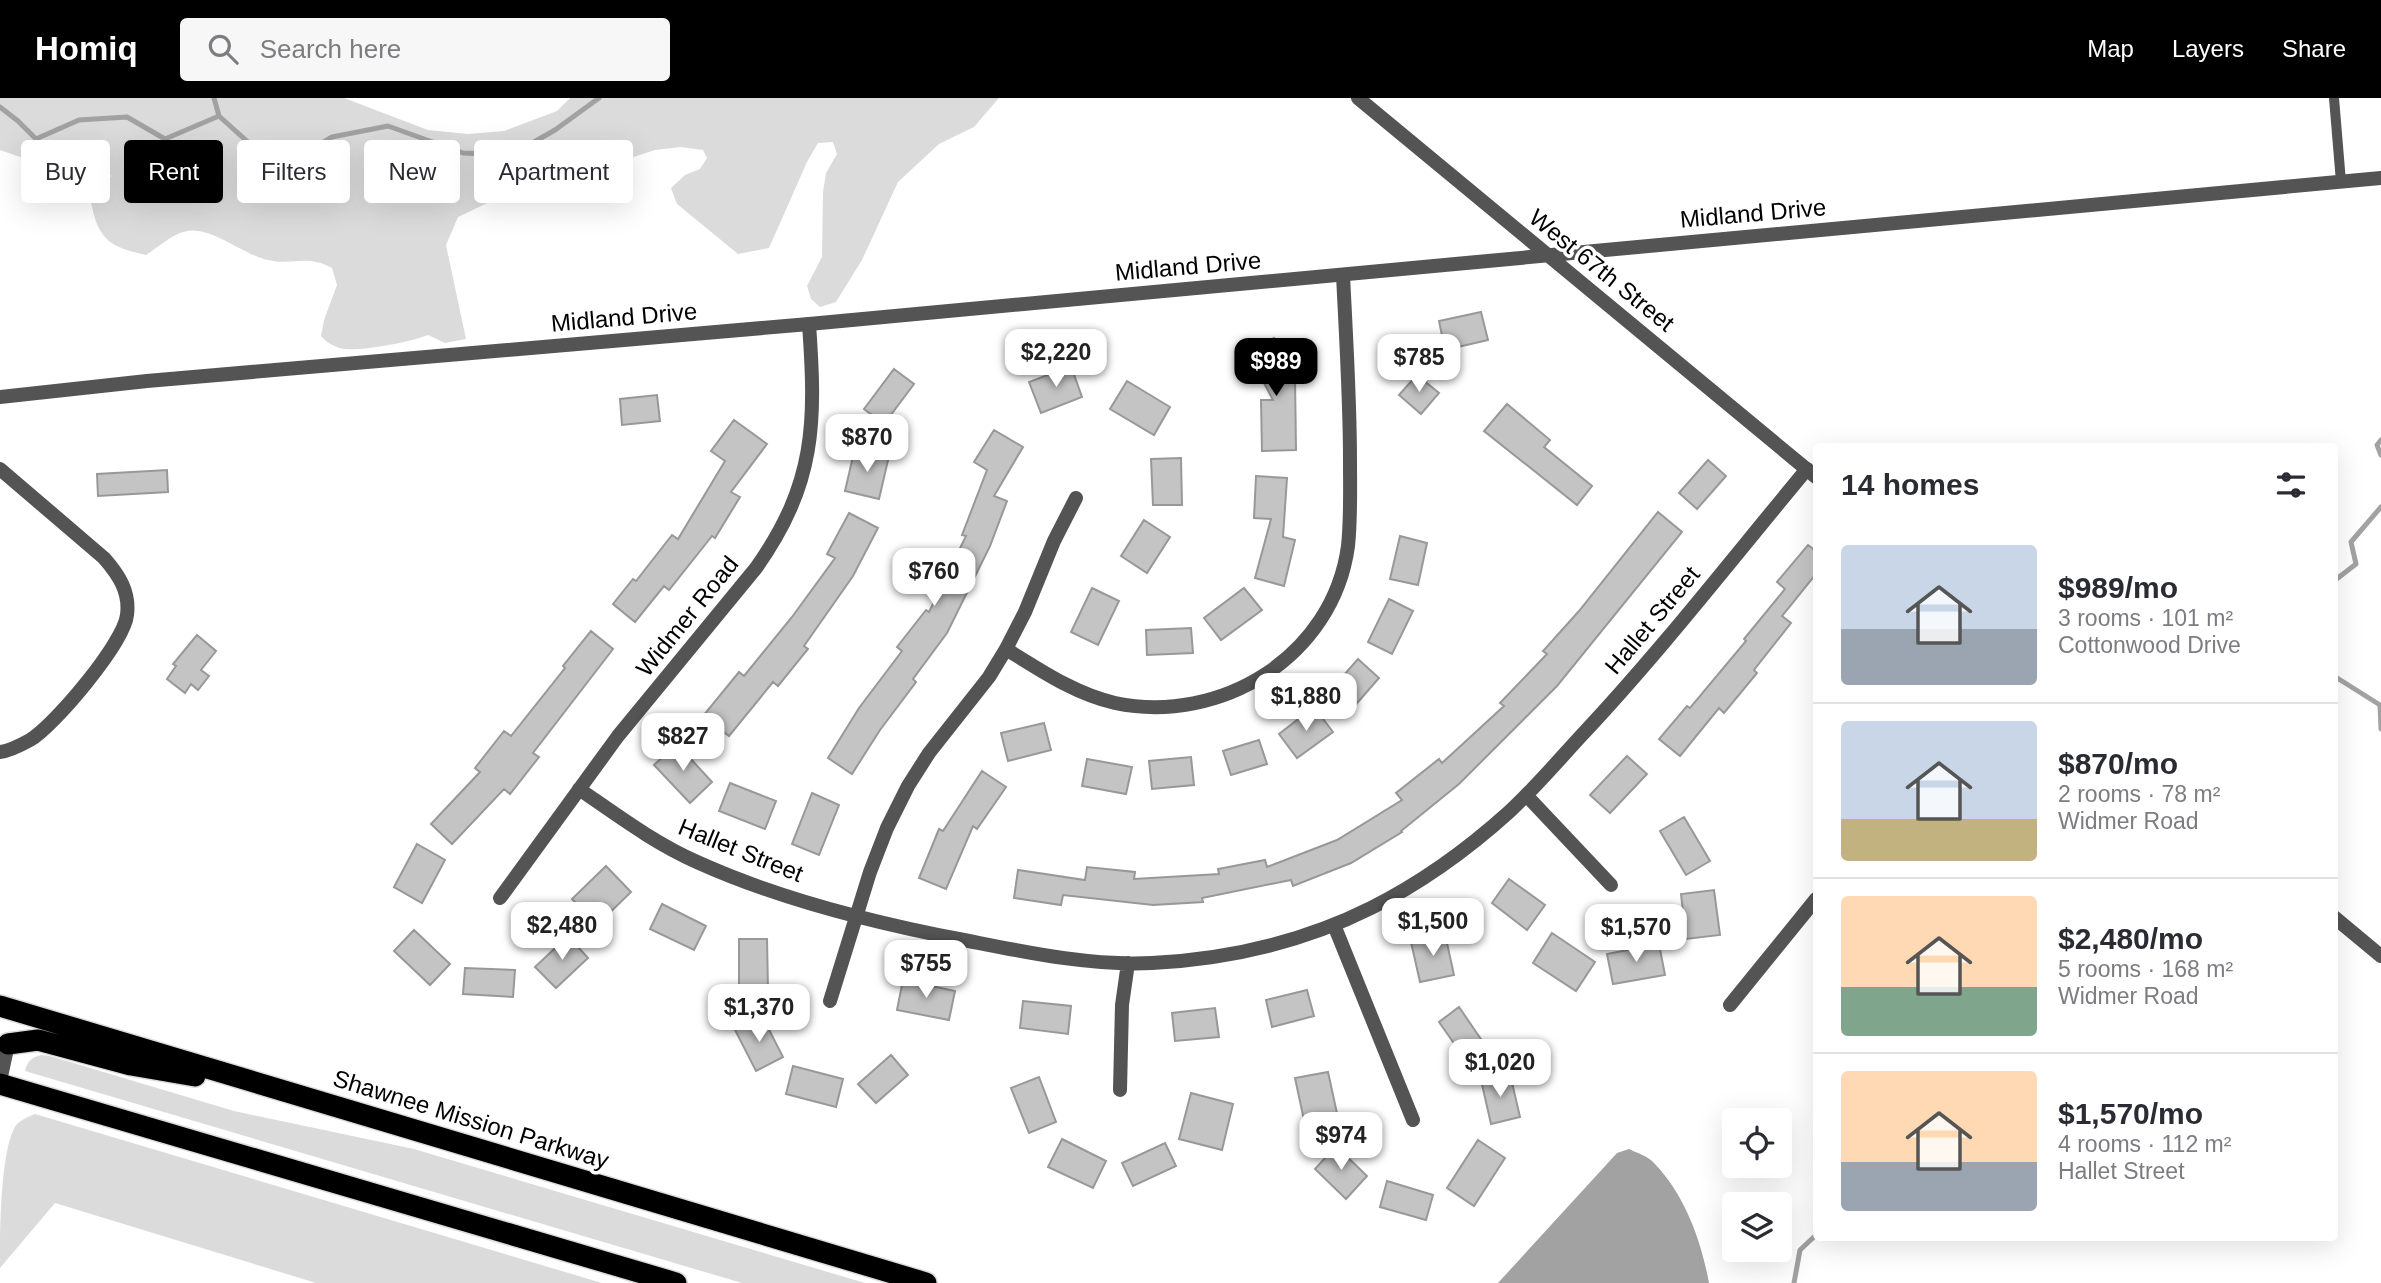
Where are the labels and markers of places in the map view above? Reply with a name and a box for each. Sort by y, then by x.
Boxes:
pin: $2,220 [999,330,1113,389]
pin: $785 [1378,334,1460,394]
pin: $989 [1235,338,1317,398]
pin: $870 [826,414,908,474]
pin: $760 [893,548,975,608]
pin: $1,880 [1249,674,1363,733]
pin: $827 [642,714,724,773]
pin: $1,500 [1376,898,1490,958]
pin: $2,480 [505,902,619,962]
pin: $1,570 [1579,904,1693,964]
pin: $755 [885,940,967,1000]
pin: $1,370 [702,984,816,1044]
pin: $1,020 [1443,1040,1557,1099]
pin: $974 [1300,1112,1382,1172]

